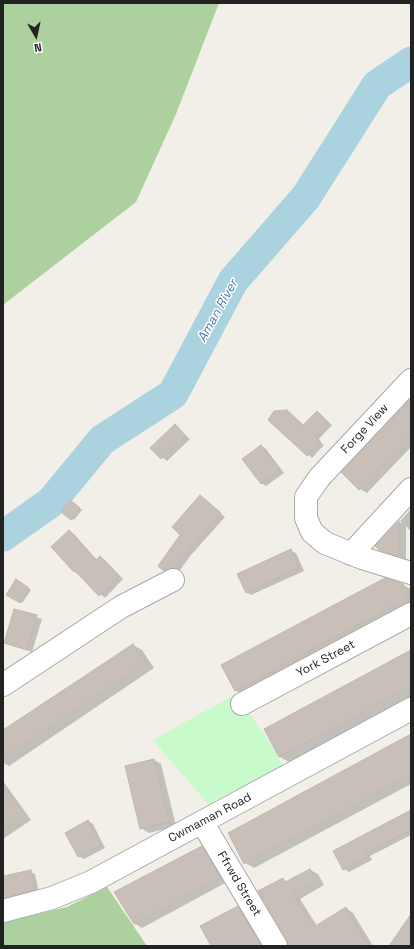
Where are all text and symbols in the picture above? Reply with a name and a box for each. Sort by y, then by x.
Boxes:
north arrow [16,16,56,56]
text: N [33,40,43,55]
water label: Aman River [194,277,242,345]
street label: Forge View [338,401,392,457]
street label: York Street [294,638,358,680]
street label: Cwmaman Road [166,790,254,846]
street label: Ffrwd Street [214,849,264,919]

